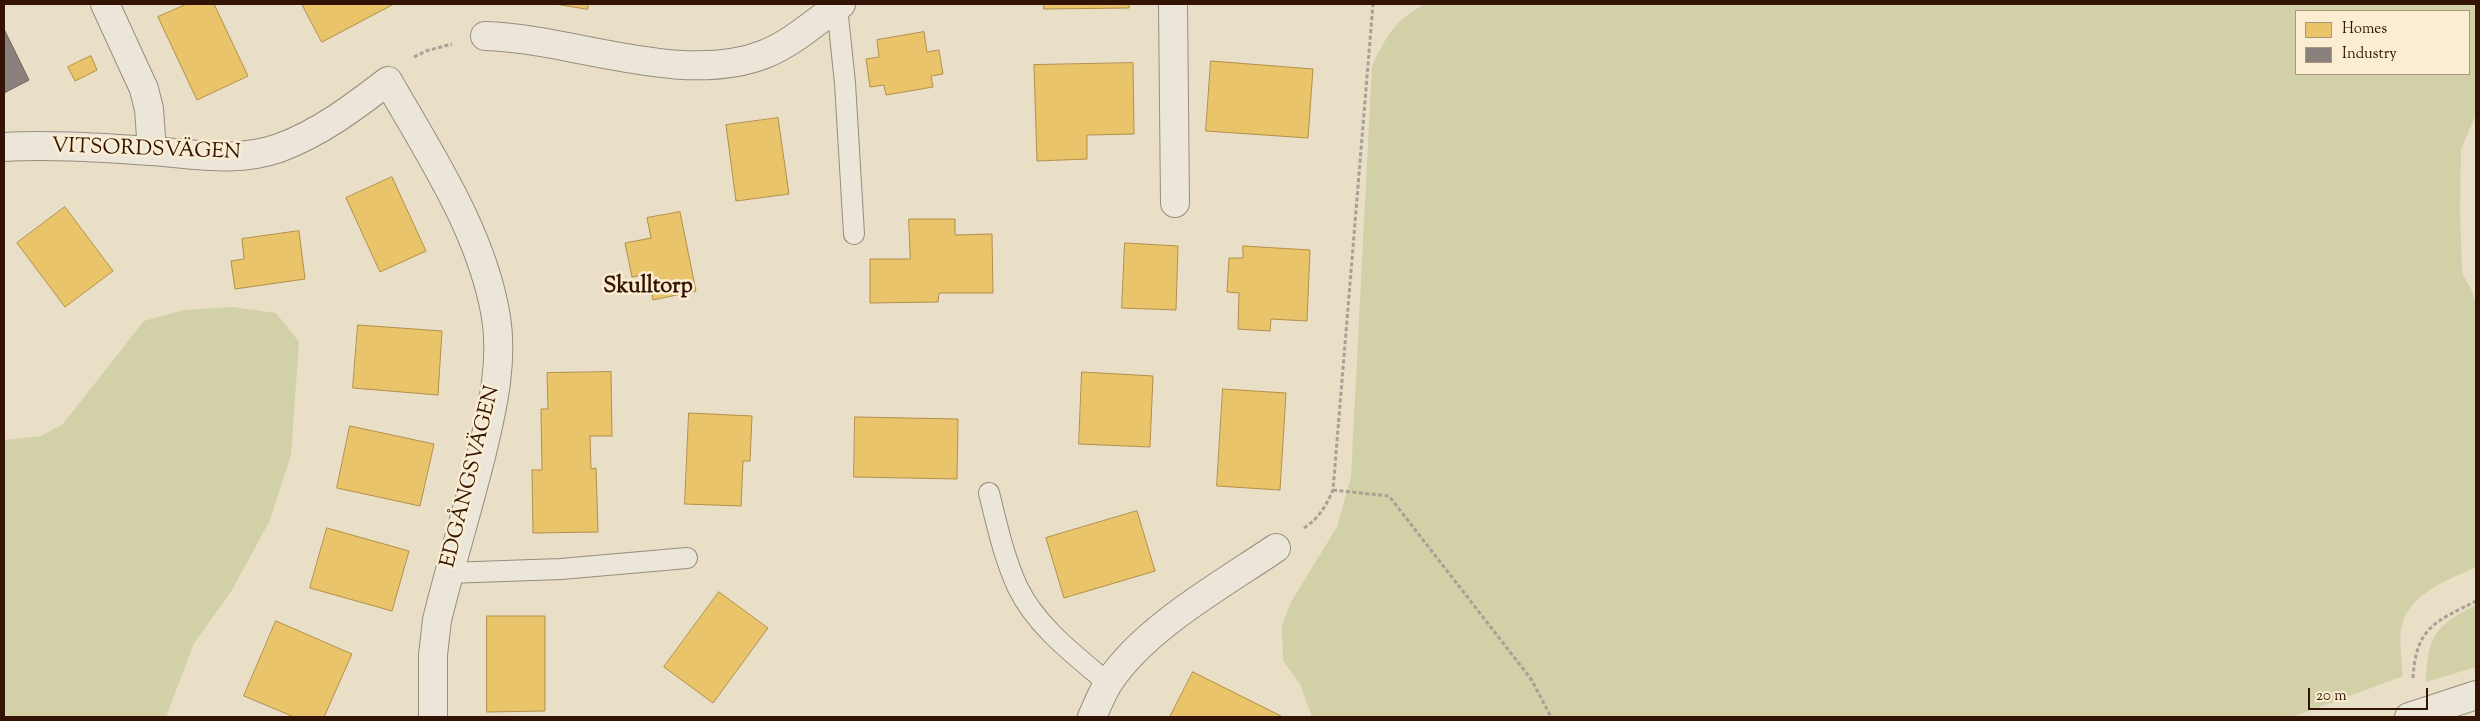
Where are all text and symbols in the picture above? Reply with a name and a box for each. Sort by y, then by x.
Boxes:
legend [2295,10,2470,75]
text: Homes [2342,19,2387,40]
text: Industry [2342,44,2397,65]
street label: VITSORDSVÄGEN [51,135,241,167]
district label: Skulltorp [603,275,693,301]
street label: EDGÅNGSVÄGEN [437,384,507,570]
scale bar [2310,678,2430,710]
text: 20 m [2316,686,2347,707]

